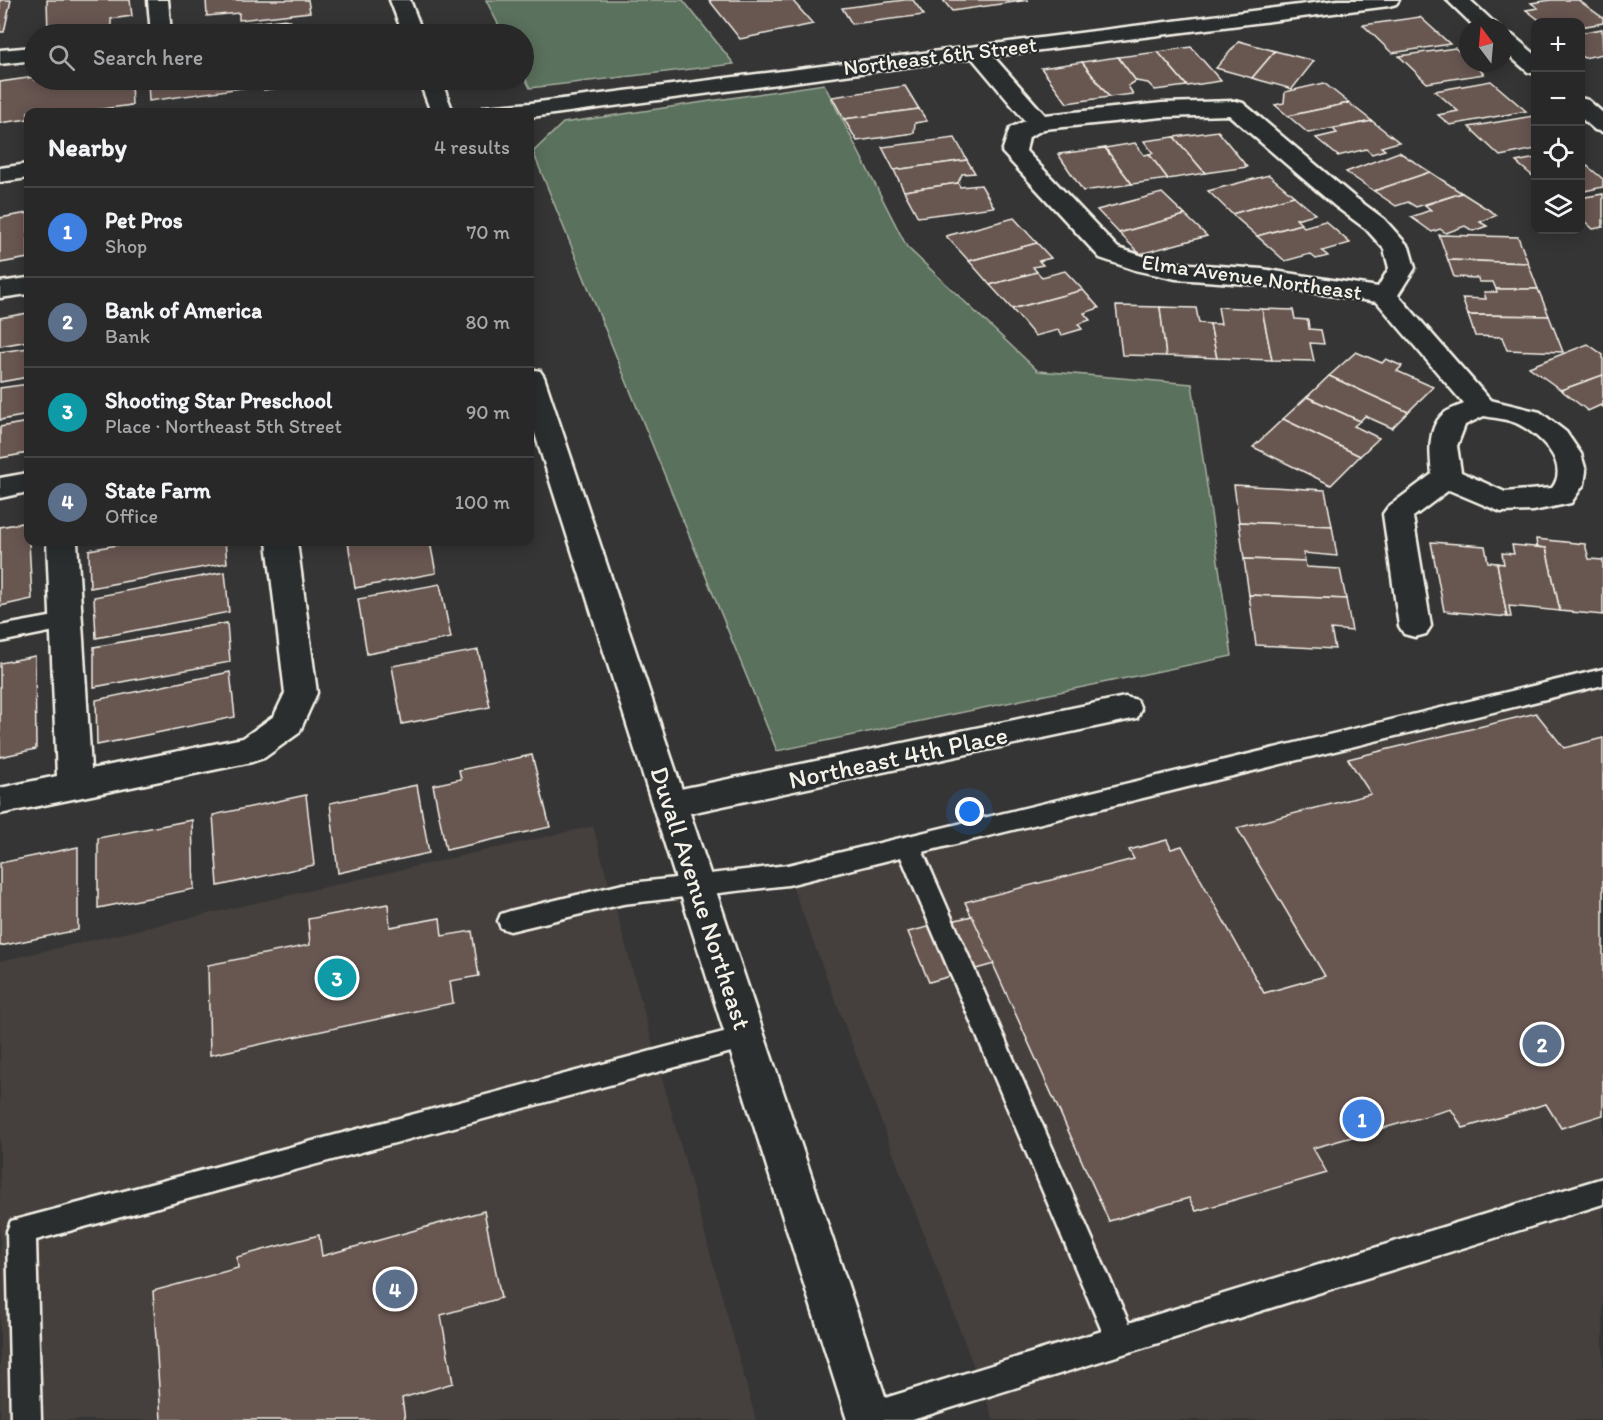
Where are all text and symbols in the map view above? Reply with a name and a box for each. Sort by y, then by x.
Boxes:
north arrow [1459,18,1513,72]
map controls [1531,18,1585,234]
button: + [1531,18,1585,72]
search box [24,24,534,90]
street label: Northeast 6th Street [842,31,1038,81]
icon: search [45,41,78,74]
text: Search here [93,44,203,71]
button: − [1531,72,1585,126]
button: locate [1531,126,1585,180]
text: Nearby [48,131,127,163]
text: 4 results [434,135,510,159]
button: layers [1531,180,1585,234]
text: Pet Pros [105,207,183,234]
text: 1 [63,220,72,244]
text: 70 m [466,220,510,244]
text: Shop [105,234,147,258]
street label: Elma Avenue Northeast [1140,248,1364,306]
text: Bank of America [105,297,262,324]
text: 2 [62,310,73,334]
text: 80 m [465,310,510,334]
text: Bank [105,324,150,348]
text: Shooting Star Preschool [105,387,332,414]
text: 3 [62,400,73,424]
text: 90 m [466,400,510,424]
text: Place · Northeast 5th Street [105,414,342,438]
text: State Farm [105,477,211,504]
text: 4 [61,490,74,514]
text: 100 m [455,490,510,514]
text: Office [105,504,158,528]
street label: Northeast 4th Place [785,718,1011,796]
street label: Duvall Avenue Northeast [643,762,759,1034]
your location [955,797,984,826]
pin: 3 [318,956,356,1000]
pin: 2 [1522,1022,1562,1066]
pin: 1 [1342,1096,1382,1142]
pin: 4 [376,1266,414,1312]

